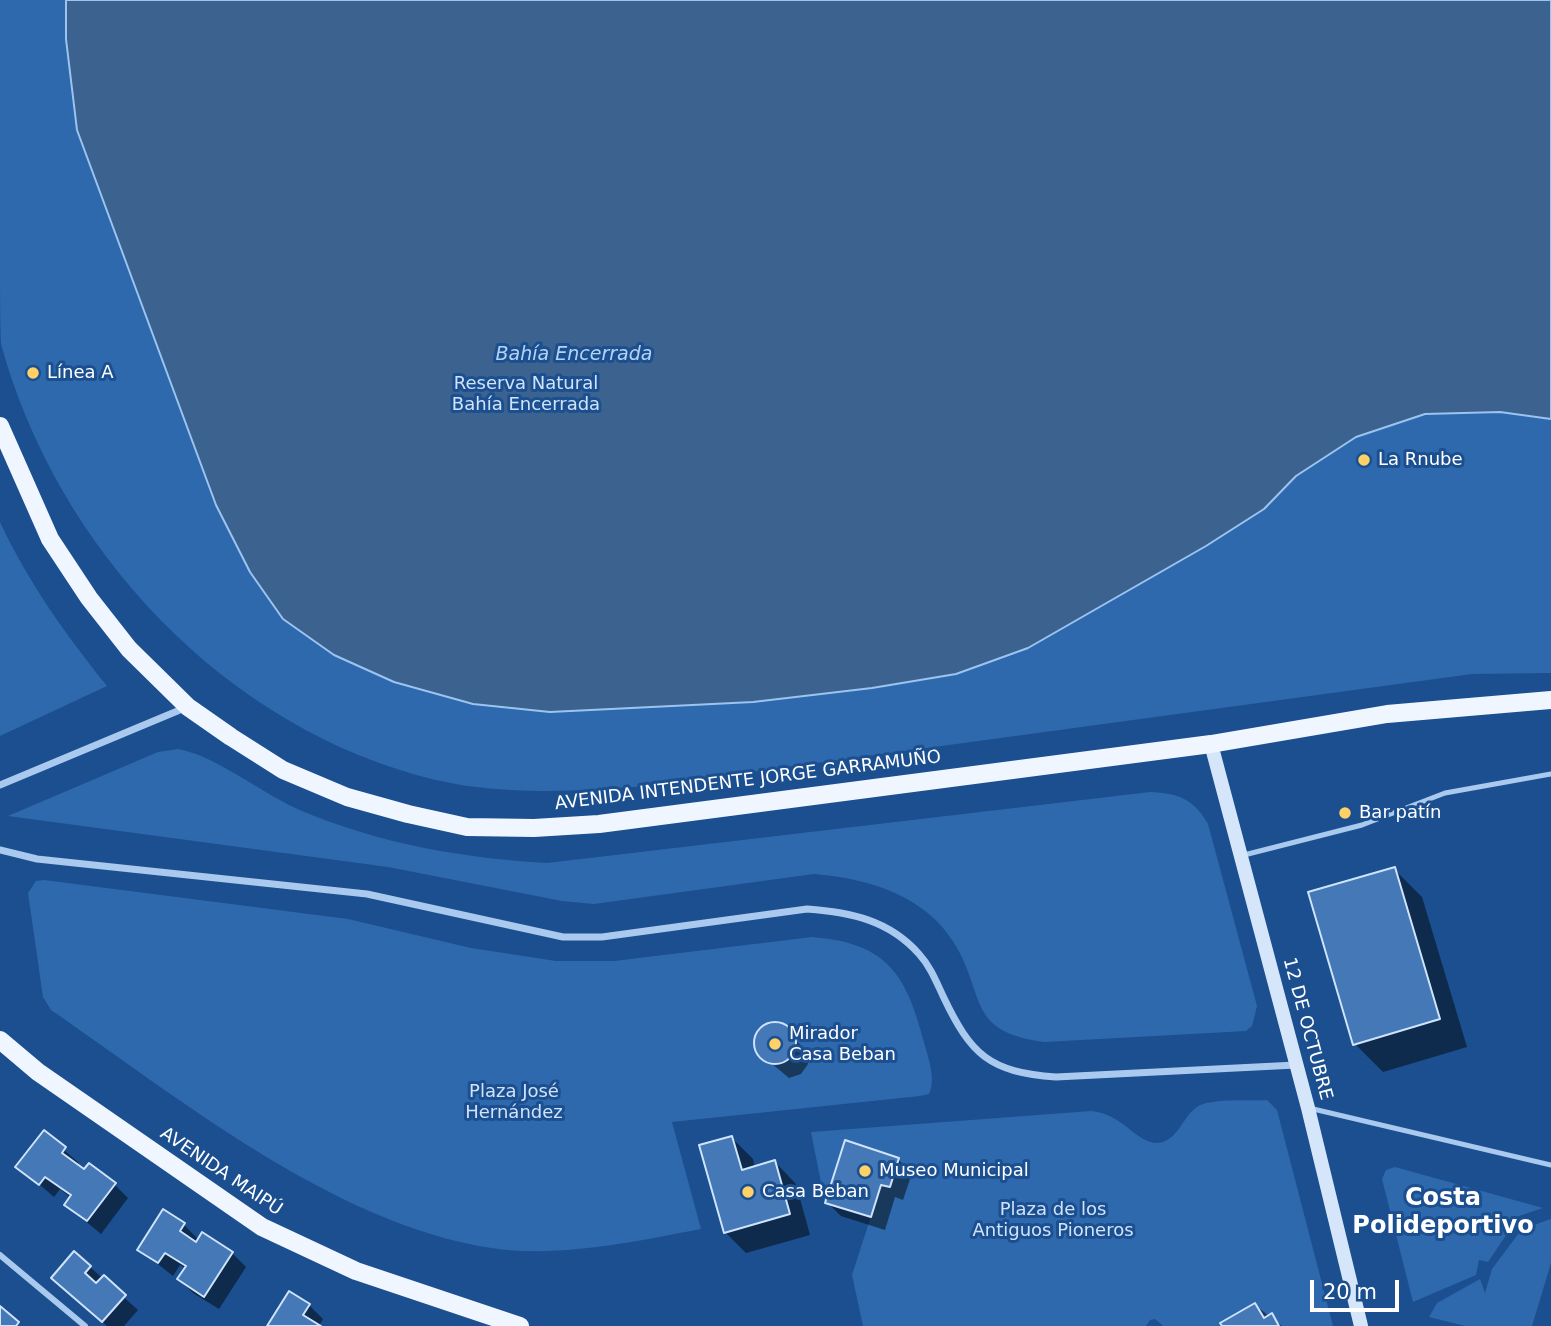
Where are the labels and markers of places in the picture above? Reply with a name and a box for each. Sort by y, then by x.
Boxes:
place label: Línea A [47,362,114,384]
marker: Línea A [25,365,41,381]
place label: La Rnube [1378,449,1463,471]
marker: La Rnube [1356,452,1372,468]
place label: Bar patín [1359,802,1441,824]
marker: Bar patín [1337,805,1353,821]
place label: Mirador Casa Beban [789,1023,896,1066]
marker: Mirador Casa Beban [767,1036,783,1052]
place label: Museo Municipal [879,1160,1029,1182]
marker: Museo Municipal [857,1163,873,1179]
place label: Casa Beban [762,1181,869,1203]
marker: Casa Beban [740,1184,756,1200]

